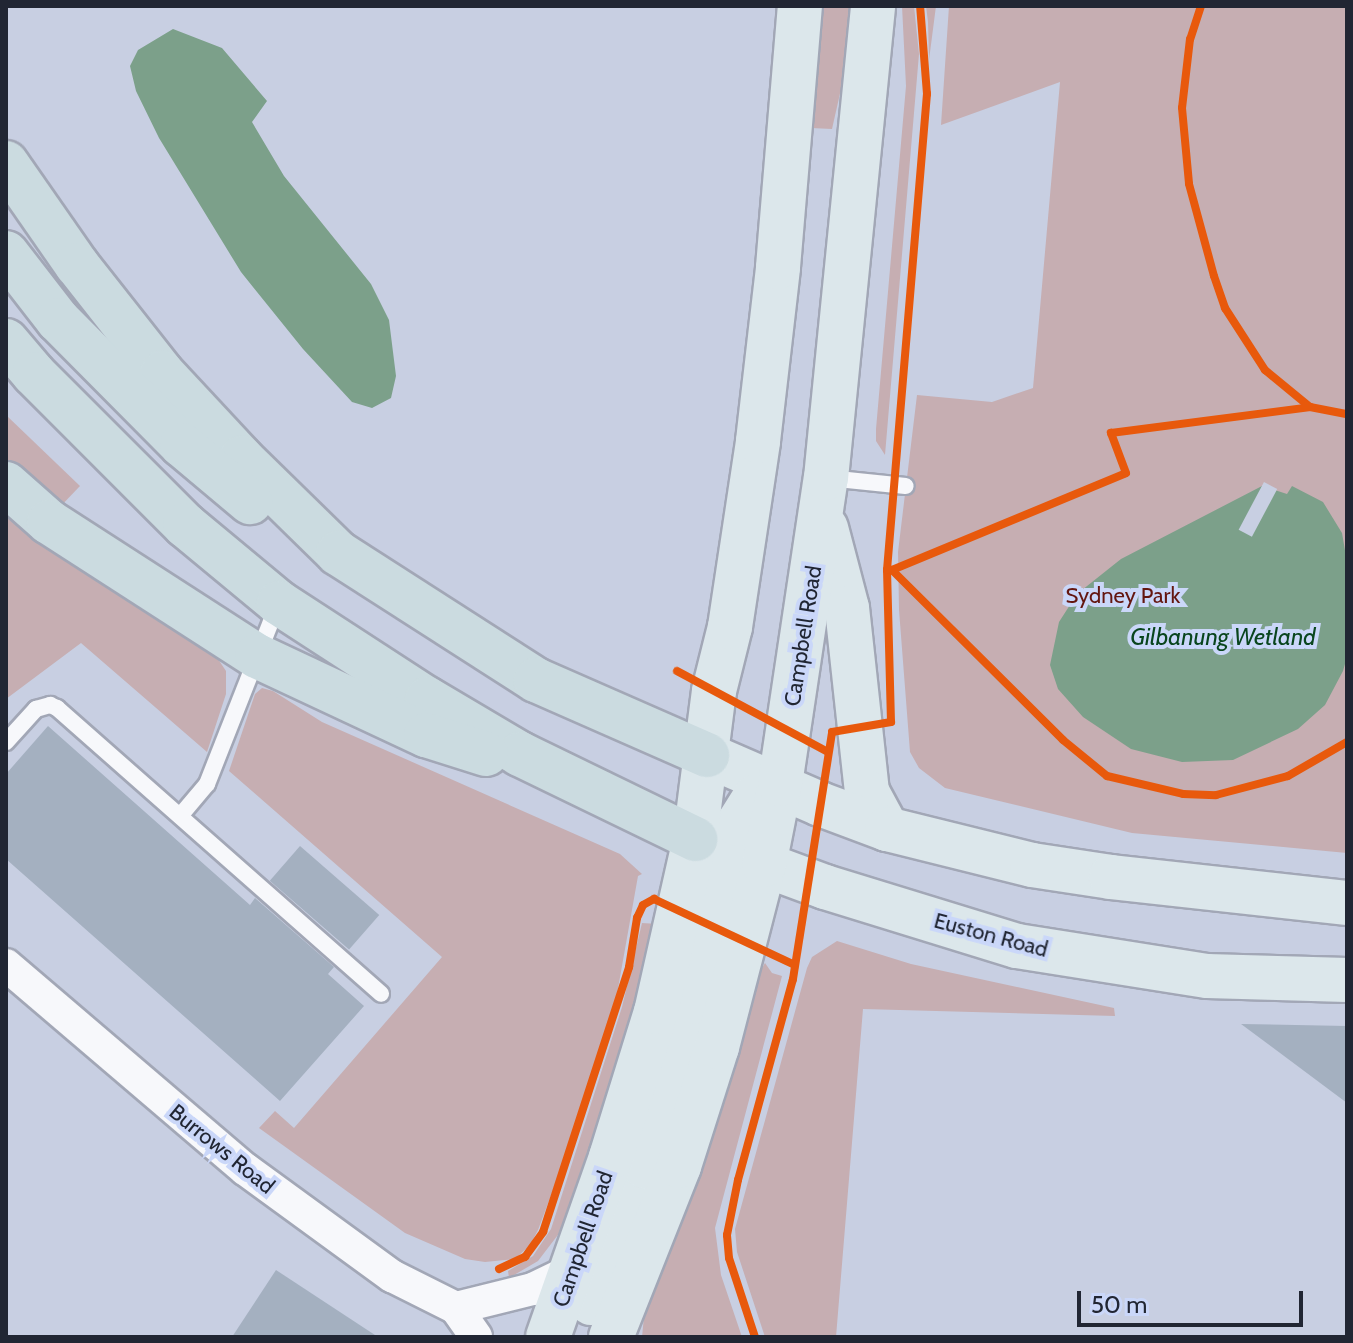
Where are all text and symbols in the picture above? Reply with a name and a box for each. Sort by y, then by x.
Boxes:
street label: Campbell Road [779,564,827,708]
park label: Sydney Park [1066,583,1180,609]
water label: Gilbanung Wetland [1130,623,1316,651]
street label: Euston Road [931,907,1051,963]
street label: Burrows Road [164,1099,280,1199]
street label: Campbell Road [547,1167,619,1311]
scale bar [1081,1275,1307,1325]
text: 50 m [1091,1290,1147,1319]

